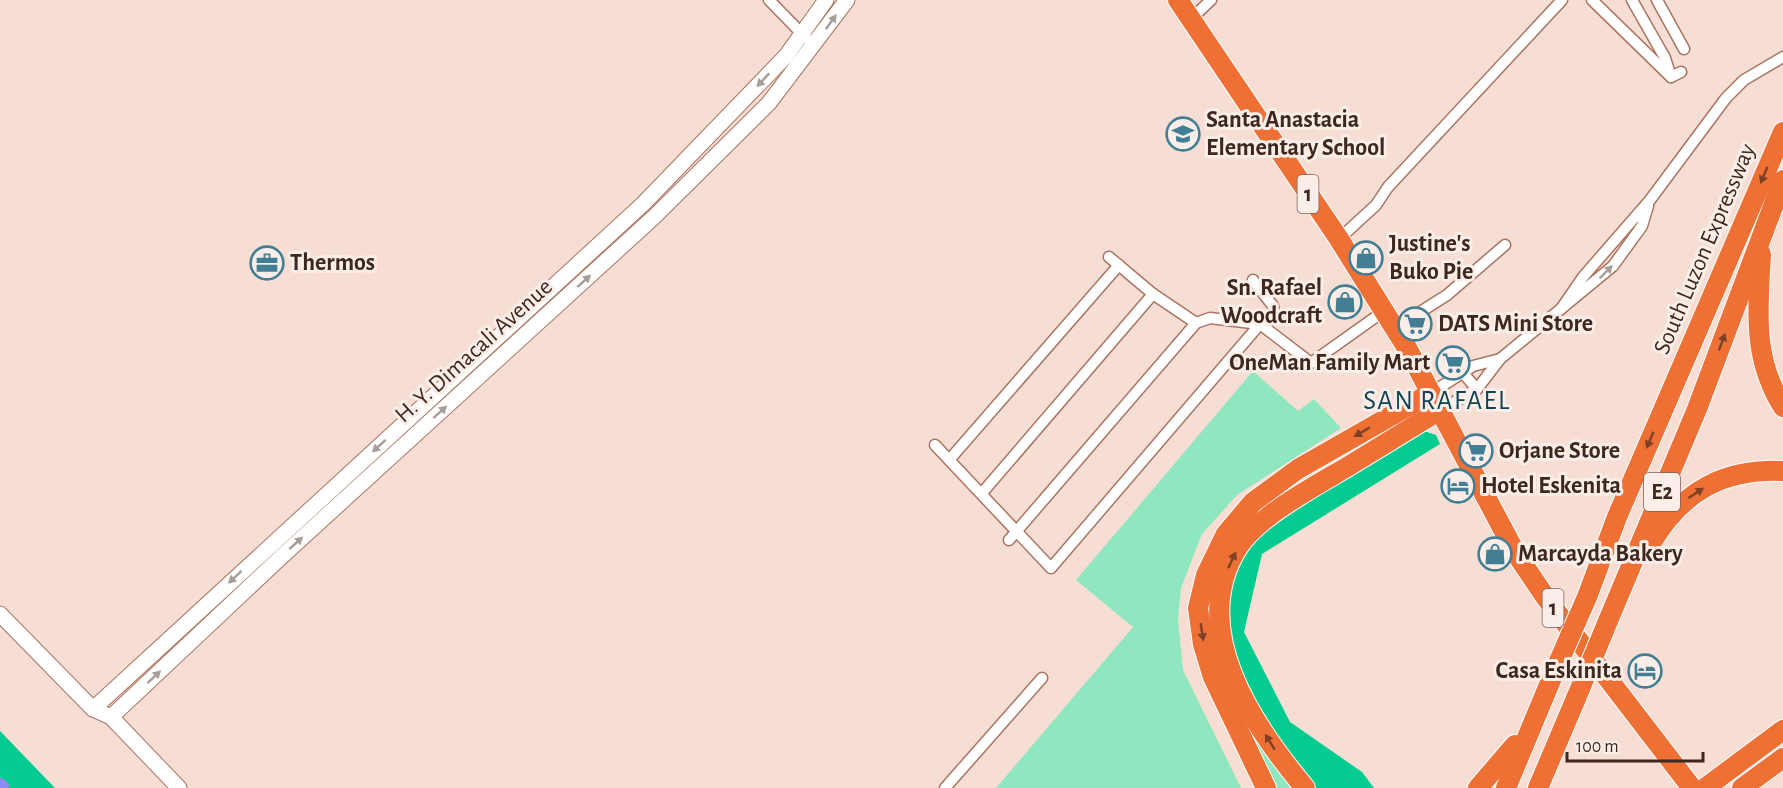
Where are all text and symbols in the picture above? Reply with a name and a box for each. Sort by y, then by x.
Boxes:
one-way arrow [825,15,837,30]
one-way arrow [757,72,771,86]
place label: Santa Anastacia Elementary School [1206,108,1385,160]
school or university icon: Santa Anastacia Elementary School [1165,116,1201,152]
street label: South Luzon Expressway [1650,140,1760,358]
one-way arrow [1759,167,1769,185]
road number: 1 [1298,175,1318,213]
place label: Justine's Buko Pie [1389,232,1473,284]
shop icon: Justine's Buko Pie [1348,240,1384,276]
office icon: Thermos [249,245,285,281]
place label: Thermos [290,251,375,275]
one-way arrow [1599,265,1614,279]
street label: H. Y. Dimacali Avenue [391,274,557,428]
one-way arrow [576,275,591,288]
place label: Sn. Rafael Woodcraft [1221,276,1322,328]
shop icon: Sn. Rafael Woodcraft [1327,284,1363,320]
supermarket icon: DATS Mini Store [1397,306,1433,342]
place label: DATS Mini Store [1438,312,1593,336]
one-way arrow [1718,332,1728,350]
supermarket icon: OneMan Family Mart [1435,345,1471,381]
place label: OneMan Family Mart [1229,351,1430,375]
district label: SAN RAFAEL [1363,387,1511,414]
one-way arrow [432,406,447,419]
one-way arrow [1353,427,1370,437]
one-way arrow [1645,431,1654,449]
supermarket icon: Orjane Store [1458,433,1494,469]
one-way arrow [372,439,387,452]
place label: Orjane Store [1499,439,1620,463]
hotel icon: Hotel Eskenita [1440,468,1476,504]
road number: E2 [1644,473,1680,511]
place label: Hotel Eskenita [1481,474,1621,498]
one-way arrow [1688,487,1704,498]
one-way arrow [288,536,303,550]
shop icon: Marcayda Bakery [1477,536,1513,572]
place label: Marcayda Bakery [1518,542,1683,566]
one-way arrow [1228,552,1237,569]
one-way arrow [228,569,242,583]
road number: 1 [1542,589,1564,627]
one-way arrow [1197,623,1206,642]
hotel icon: Casa Eskinita [1627,653,1663,689]
place label: Casa Eskinita [1495,659,1622,683]
one-way arrow [146,670,161,684]
scale bar [1567,725,1704,763]
one-way arrow [1264,734,1275,750]
text: 100 m [1576,738,1619,756]

